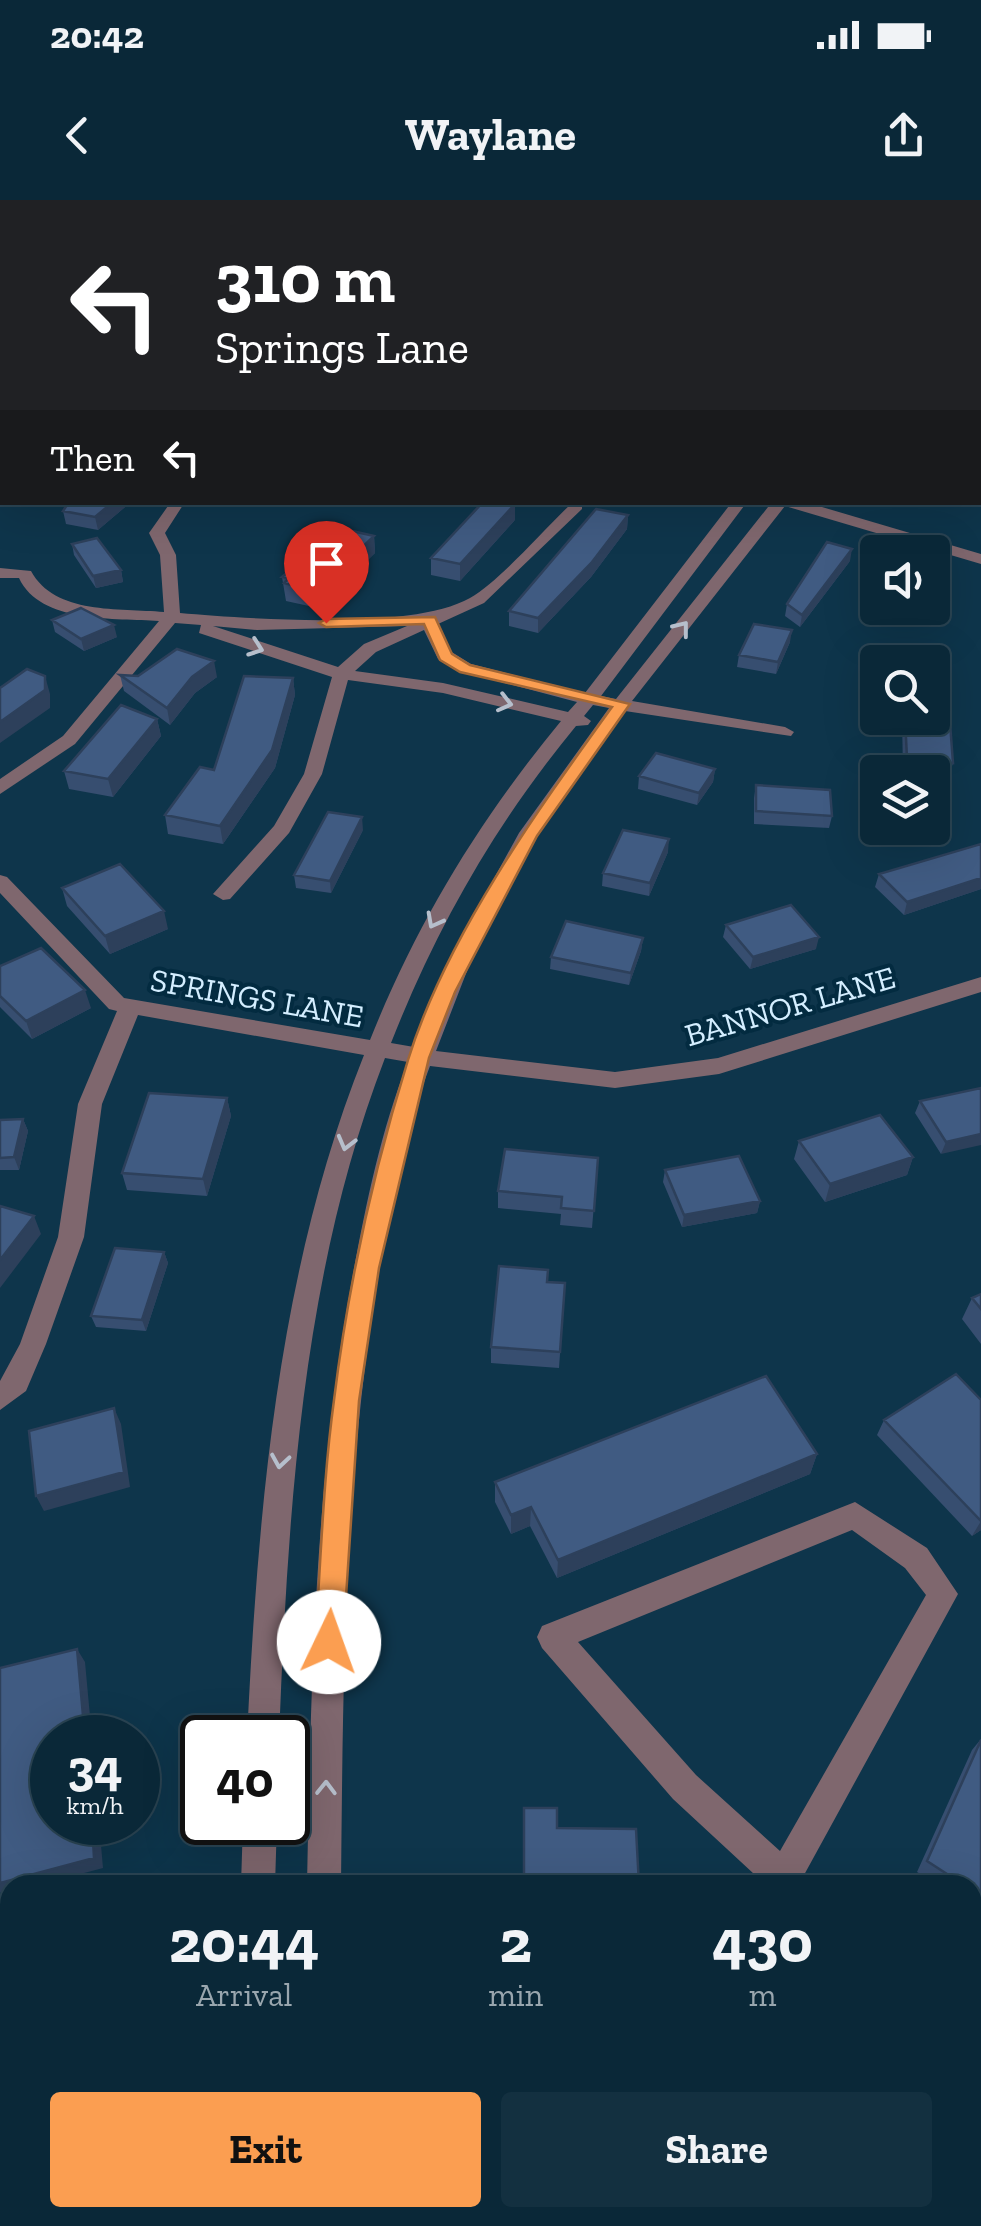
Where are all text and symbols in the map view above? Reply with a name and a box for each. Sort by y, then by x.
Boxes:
text: 20:42 [50,12,144,58]
icon: back [50,108,105,163]
text: Waylane [405,108,576,162]
icon: share [876,108,931,163]
text: 310 m [215,236,395,320]
icon: left [50,240,180,370]
text: Springs Lane [215,321,469,375]
icon: left [154,430,209,485]
text: Then [50,435,134,481]
pin [284,521,369,624]
map controls [860,535,950,845]
button: sound [860,535,950,625]
icon: arrive [299,536,354,591]
one-way arrow [670,621,687,639]
one-way arrow [246,636,263,657]
button: search [860,645,950,735]
one-way arrow [496,691,513,712]
button: layers [860,755,950,845]
one-way arrow [427,910,446,928]
street label: BANNOR LANE [681,958,899,1054]
street label: SPRINGS LANE [148,961,366,1035]
one-way arrow [336,1134,357,1152]
one-way arrow [271,1453,292,1470]
position arrow [277,1590,381,1694]
speed limit sign: 40 [180,1715,310,1845]
text: 34 [67,1738,123,1798]
one-way arrow [315,1779,336,1795]
text: km/h [66,1790,124,1820]
text: 20:44 [169,1905,319,1977]
text: 2 [500,1905,532,1977]
text: 430 [712,1905,813,1977]
text: Arrival [196,1976,292,2014]
text: min [488,1976,543,2014]
text: m [749,1976,776,2014]
button: Exit [50,2092,481,2207]
button: Share [501,2092,932,2207]

